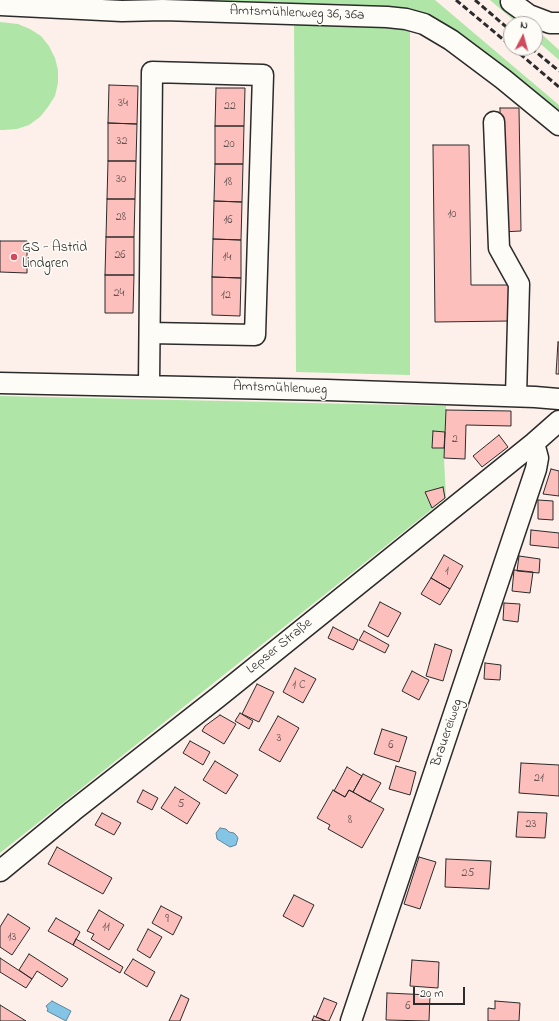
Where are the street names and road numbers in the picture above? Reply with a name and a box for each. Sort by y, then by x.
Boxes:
street label: Amtsmühlenweg 36, 36a [229,3,365,25]
street label: Amtsmühlenweg [233,379,327,399]
street label: Lepser Straße [244,615,316,679]
street label: Brauereiweg [429,697,467,769]

